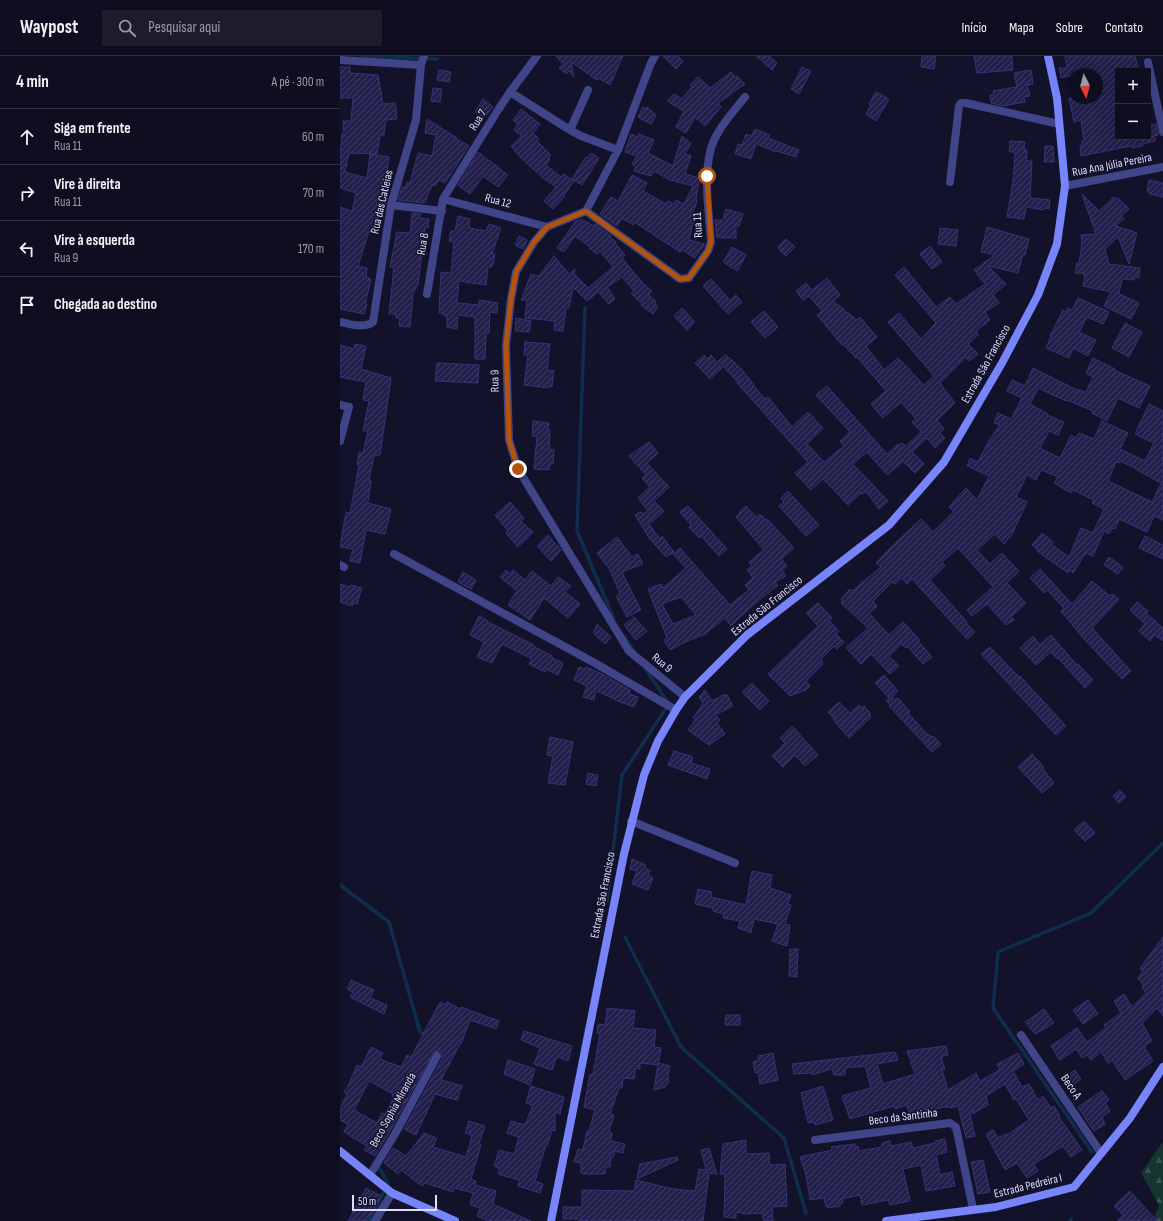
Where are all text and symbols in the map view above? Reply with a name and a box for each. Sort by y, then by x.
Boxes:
search box [102,10,382,46]
text: Waypost [20,16,78,39]
icon: search [116,17,138,39]
text: Pesquisar aqui [148,18,220,37]
text: Início [961,19,987,36]
text: Mapa [1009,19,1034,36]
text: Sobre [1056,19,1083,36]
text: Contato [1105,19,1143,36]
north arrow [1067,68,1103,104]
map controls [1115,68,1151,140]
button: + [1115,68,1151,104]
text: 4 min [16,72,49,92]
text: A pé · 300 m [272,74,324,90]
button: − [1115,104,1151,140]
street label: Rua 7 [466,107,490,133]
text: Siga em frente [54,119,131,138]
icon: ahead [16,126,38,148]
text: 60 m [302,129,324,145]
text: Rua 11 [54,138,82,154]
street label: Rua Ana Júlia Pereira [1071,150,1154,180]
route start [698,167,716,185]
street label: Rua das Catleias [367,169,397,235]
text: Vire à direita [54,175,121,194]
icon: right [16,182,38,204]
text: 70 m [303,185,324,201]
street label: Rua 12 [483,190,513,212]
text: Rua 11 [54,194,82,210]
street label: Rua 11 [690,211,706,238]
text: Vire à esquerda [54,231,135,250]
street label: Rua 8 [414,232,432,256]
icon: left [16,238,38,260]
text: 170 m [298,241,324,257]
text: Rua 9 [54,250,78,266]
icon: arrive [16,294,38,316]
text: Chegada ao destino [54,295,157,314]
street label: Estrada São Francisco [958,322,1014,406]
street label: Rua 9 [487,370,503,392]
route end [509,460,527,478]
street label: Estrada São Francisco [728,573,806,639]
street label: Rua 9 [649,650,675,676]
street label: Estrada São Francisco [587,851,619,939]
street label: Beco Sophia Miranda [366,1070,420,1150]
street label: Beco A [1057,1072,1085,1103]
street label: Beco da Santinha [868,1105,939,1129]
street label: Estrada Pedreira I [992,1170,1064,1202]
scale bar [352,1193,437,1212]
text: 50 m [358,1195,376,1208]

